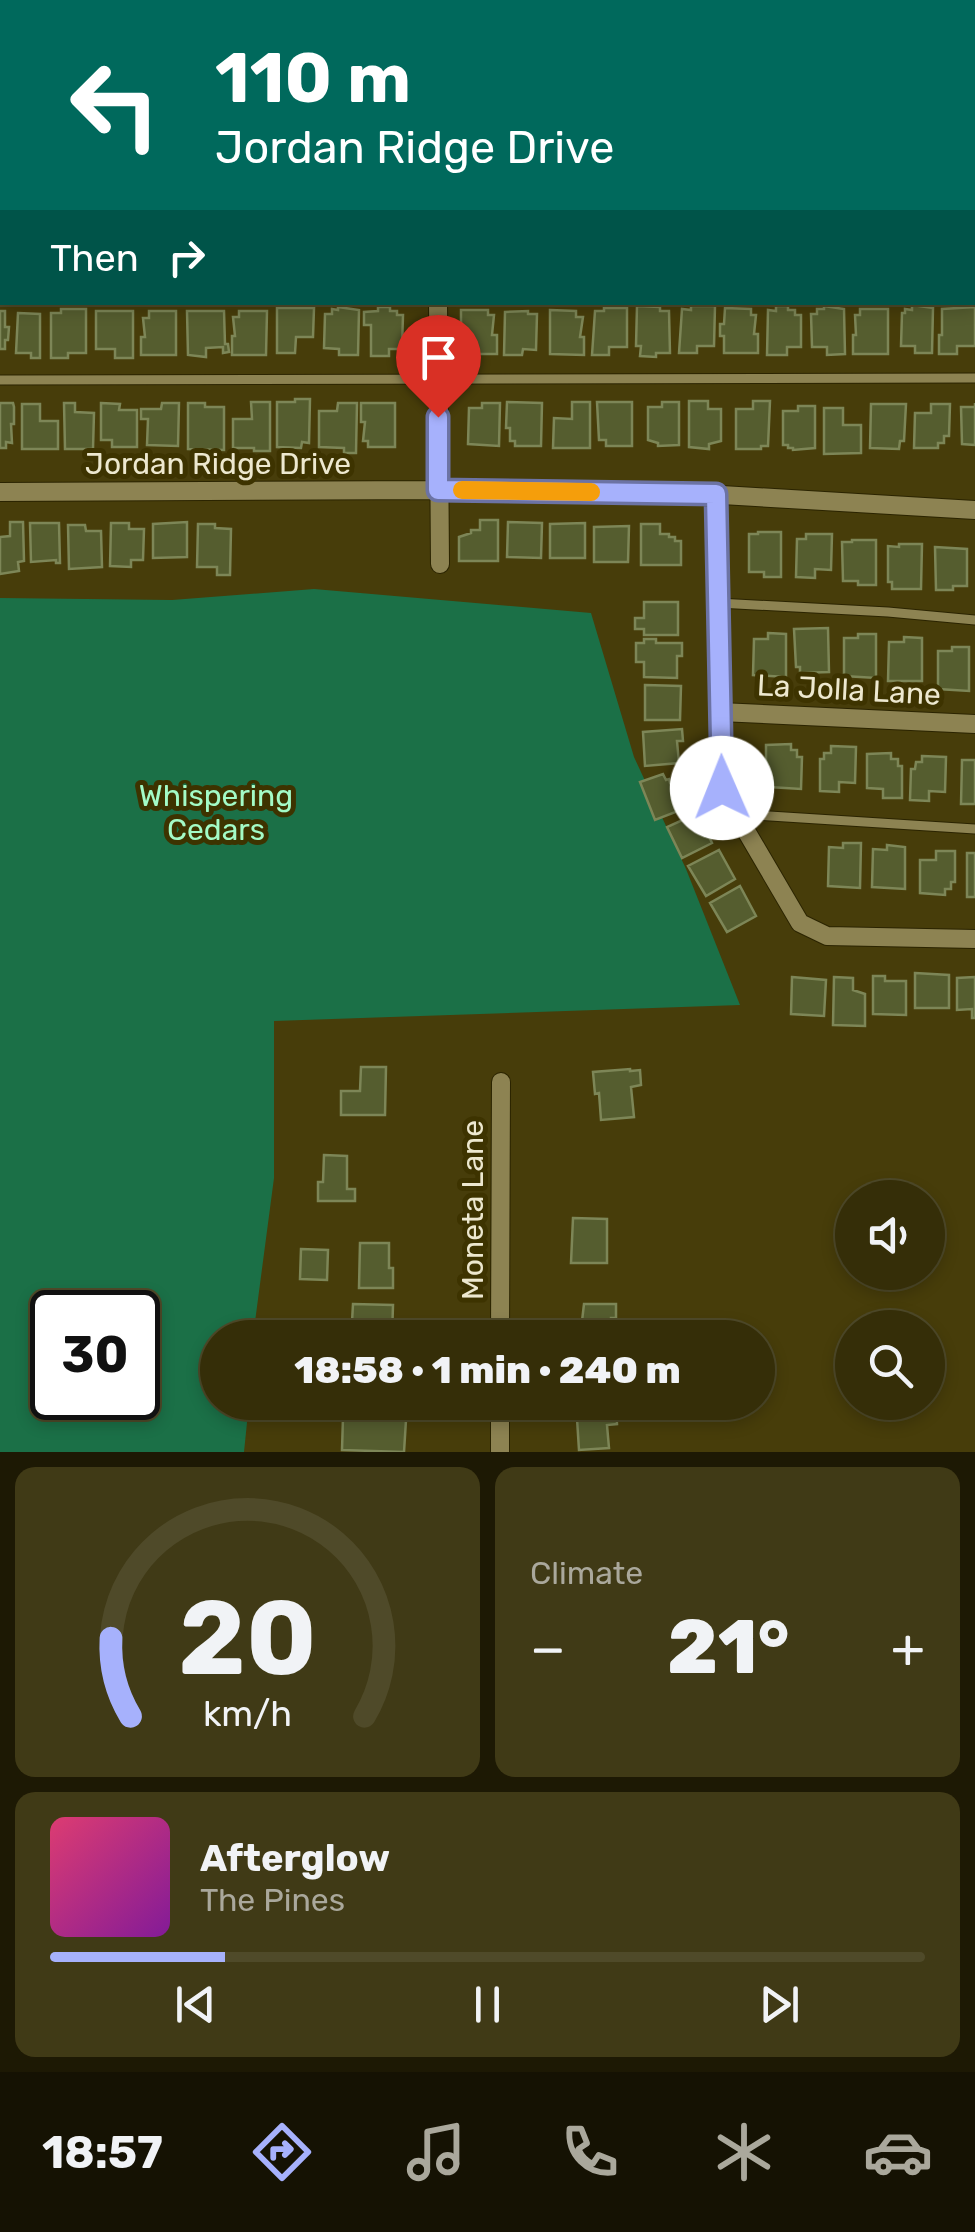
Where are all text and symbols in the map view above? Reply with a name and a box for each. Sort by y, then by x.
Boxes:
text: 110 m [215,37,411,120]
icon: left [50,40,180,170]
text: Jordan Ridge Drive [215,121,614,174]
icon: right [159,230,214,285]
text: Then [50,235,139,281]
pin [396,315,481,418]
icon: arrive [411,330,466,385]
street label: Jordan Ridge Drive [85,446,351,482]
street label: La Jolla Lane [756,667,942,713]
position arrow [670,736,774,840]
park label: Whispering Cedars [139,778,293,848]
street label: Moneta Lane [455,1120,491,1300]
map controls [835,1180,945,1420]
button: sound [835,1180,945,1290]
speed limit sign: 30 [30,1290,160,1420]
button: search [835,1310,945,1420]
text: 18:58 · 1 min · 240 m [294,1347,681,1393]
text: Climate [530,1554,643,1592]
text: 20 [178,1577,317,1700]
text: 21° [667,1603,789,1692]
text: − [530,1616,566,1681]
text: + [891,1616,925,1681]
text: km/h [203,1693,292,1735]
text: Afterglow [200,1835,390,1881]
text: The Pines [200,1881,345,1919]
icon: previous [168,1977,223,2032]
icon: pause [460,1977,515,2032]
icon: next [752,1977,807,2032]
icon: directions [247,2117,317,2187]
icon: music [401,2117,471,2187]
icon: phone [555,2117,625,2187]
icon: climate [709,2117,779,2187]
icon: car [863,2117,933,2187]
text: 18:57 [42,2126,163,2179]

